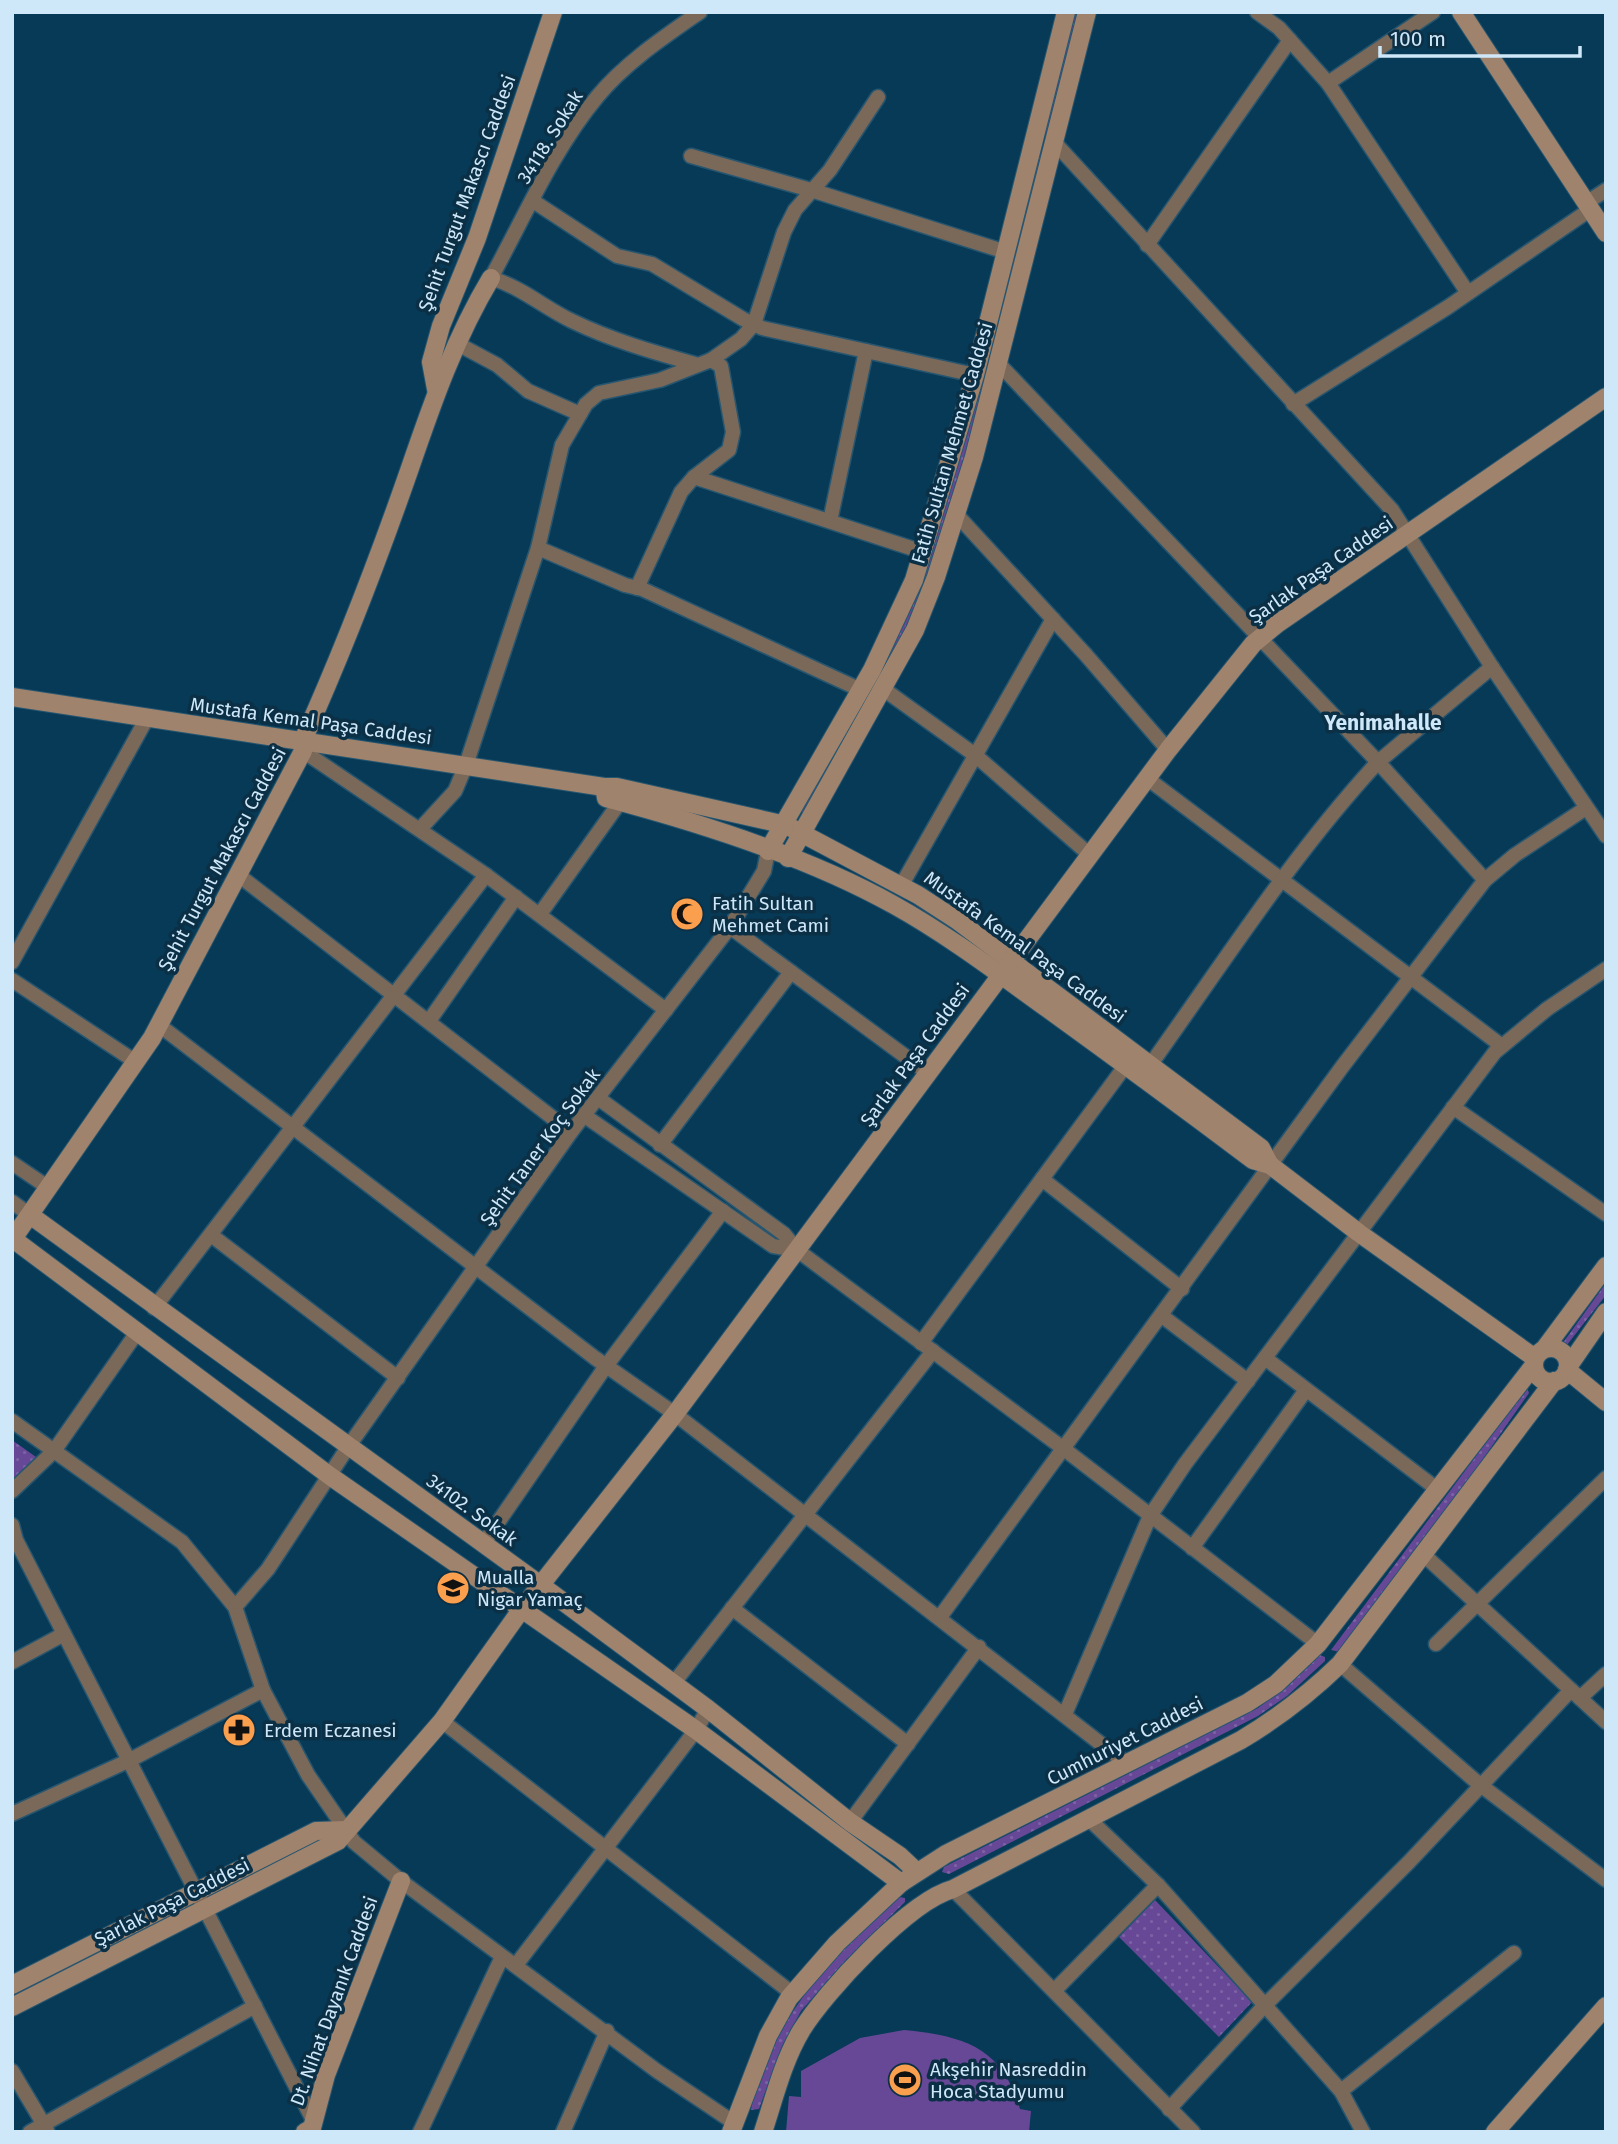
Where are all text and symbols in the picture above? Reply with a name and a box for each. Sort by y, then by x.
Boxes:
scale bar [1380,14,1580,58]
text: 100 m [1390,26,1446,52]
street label: Şehit Turgut Makascı Caddesi [413,72,521,314]
street label: 34118. Sokak [512,86,588,188]
street label: Fatih Sultan Mehmet Caddesi [906,320,998,566]
street label: Şarlak Paşa Caddesi [1244,512,1398,628]
street label: Mustafa Kemal Paşa Caddesi [189,693,433,749]
district label: Yenimahalle [1323,710,1442,736]
street label: Şehit Turgut Makascı Caddesi [153,743,291,975]
street label: Mustafa Kemal Paşa Caddesi [920,866,1130,1028]
place label: Fatih Sultan Mehmet Cami [712,892,829,937]
mosque icon: Fatih Sultan Mehmet Cami [668,895,706,933]
street label: Şarlak Paşa Caddesi [855,979,975,1131]
street label: Şehit Taner Koç Sokak [475,1063,605,1230]
street label: 34102. Sokak [422,1469,522,1551]
place label: Mualla Nigar Yamaç [477,1566,583,1611]
school or university icon: Mualla Nigar Yamaç [434,1569,472,1607]
street label: Cumhuriyet Caddesi [1043,1692,1207,1790]
pharmacy icon: Erdem Eczanesi [220,1711,258,1749]
place label: Erdem Eczanesi [264,1719,397,1742]
street label: Şarlak Paşa Caddesi [91,1853,253,1951]
street label: Dt. Nihat Dayanık Caddesi [285,1893,383,2109]
place label: Akşehir Nasreddin Hoca Stadyumu [930,2058,1087,2103]
sports icon: Akşehir Nasreddin Hoca Stadyumu [886,2061,924,2099]

